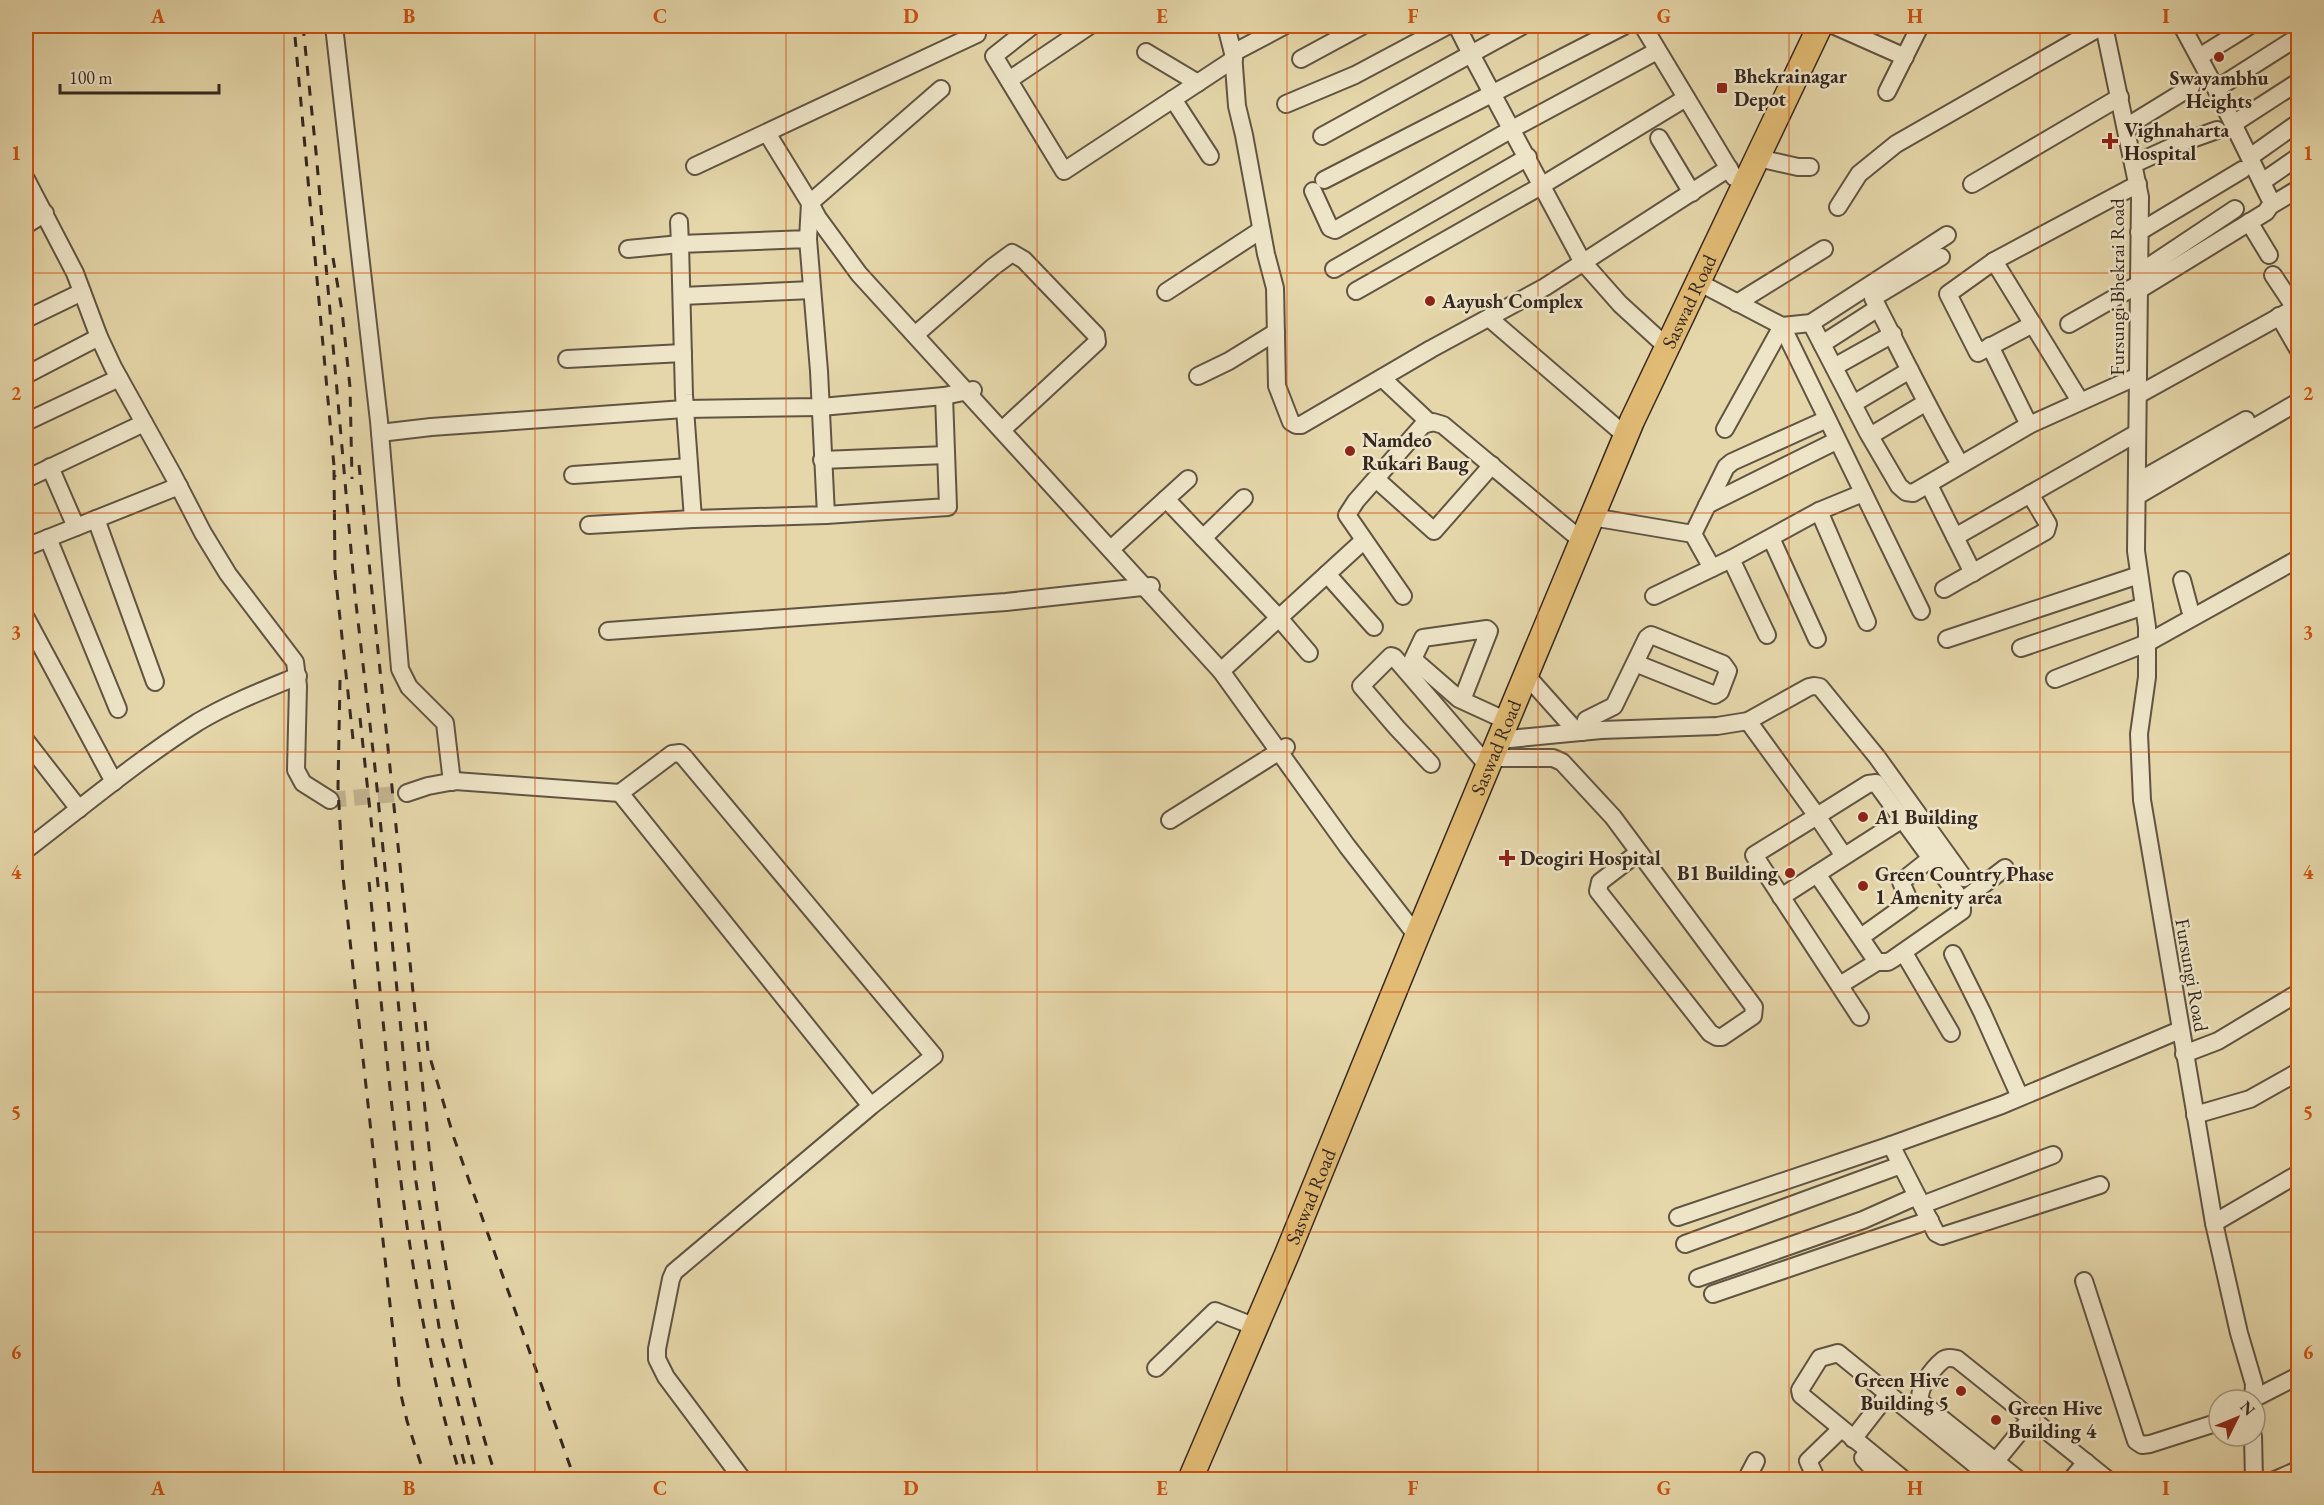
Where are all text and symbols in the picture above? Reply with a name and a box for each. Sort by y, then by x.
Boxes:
text: A [150,3,166,29]
text: B [403,3,415,29]
text: C [653,3,667,29]
text: D [903,3,919,29]
text: E [1156,3,1168,29]
text: F [1408,3,1419,29]
text: G [1657,3,1671,29]
text: H [1907,3,1923,29]
text: I [2162,3,2170,29]
marker: Swayambhu Heights [2212,50,2226,64]
scale bar [60,57,219,95]
place label: Bhekrainagar Depot [1734,63,1848,112]
place label: Swayambhu Heights [2169,65,2269,114]
text: 100 m [69,66,113,89]
marker: Bhekrainagar Depot [1715,81,1729,95]
place label: Vighnaharta Hospital [2124,117,2229,166]
marker: Vighnaharta Hospital [2101,132,2119,150]
text: 1 [11,140,21,166]
text: 1 [2303,140,2313,166]
street label: Fursungi Bhekrai Road [2104,197,2130,376]
street label: Saswad Road [1655,249,1723,353]
place label: Aayush Complex [1441,288,1583,314]
marker: Aayush Complex [1423,294,1437,308]
text: 2 [11,380,22,406]
text: 2 [2303,380,2314,406]
place label: Namdeo Rukari Baug [1362,427,1470,476]
marker: Namdeo Rukari Baug [1343,444,1357,458]
text: 3 [11,619,21,645]
text: 3 [2303,619,2313,645]
street label: Saswad Road [1464,695,1528,799]
place label: A1 Building [1874,804,1979,830]
marker: A1 Building [1856,810,1870,824]
place label: Deogiri Hospital [1520,845,1661,871]
marker: Deogiri Hospital [1498,849,1516,867]
text: 4 [11,859,22,885]
text: 4 [2303,859,2314,885]
place label: B1 Building [1677,860,1779,886]
place label: Green Country Phase 1 Amenity area [1875,861,2054,910]
marker: B1 Building [1783,866,1797,880]
marker: Green Country Phase 1 Amenity area [1856,879,1870,893]
street label: Fursungi Road [2169,916,2215,1034]
text: 5 [11,1099,21,1125]
text: 5 [2303,1099,2313,1125]
street label: Saswad Road [1279,1144,1342,1248]
text: 6 [11,1339,22,1365]
text: 6 [2303,1339,2314,1365]
place label: Green Hive Building 5 [1855,1367,1949,1416]
marker: Green Hive Building 5 [1954,1384,1968,1398]
north arrow [2207,1388,2267,1448]
place label: Green Hive Building 4 [2008,1395,2102,1444]
text: N [2236,1396,2260,1420]
marker: Green Hive Building 4 [1989,1413,2003,1427]
text: A [150,1475,166,1501]
text: B [403,1475,415,1501]
text: C [653,1475,667,1501]
text: D [903,1475,919,1501]
text: E [1156,1475,1168,1501]
text: F [1408,1475,1419,1501]
text: G [1657,1475,1671,1501]
text: H [1907,1475,1923,1501]
text: I [2162,1475,2170,1501]

